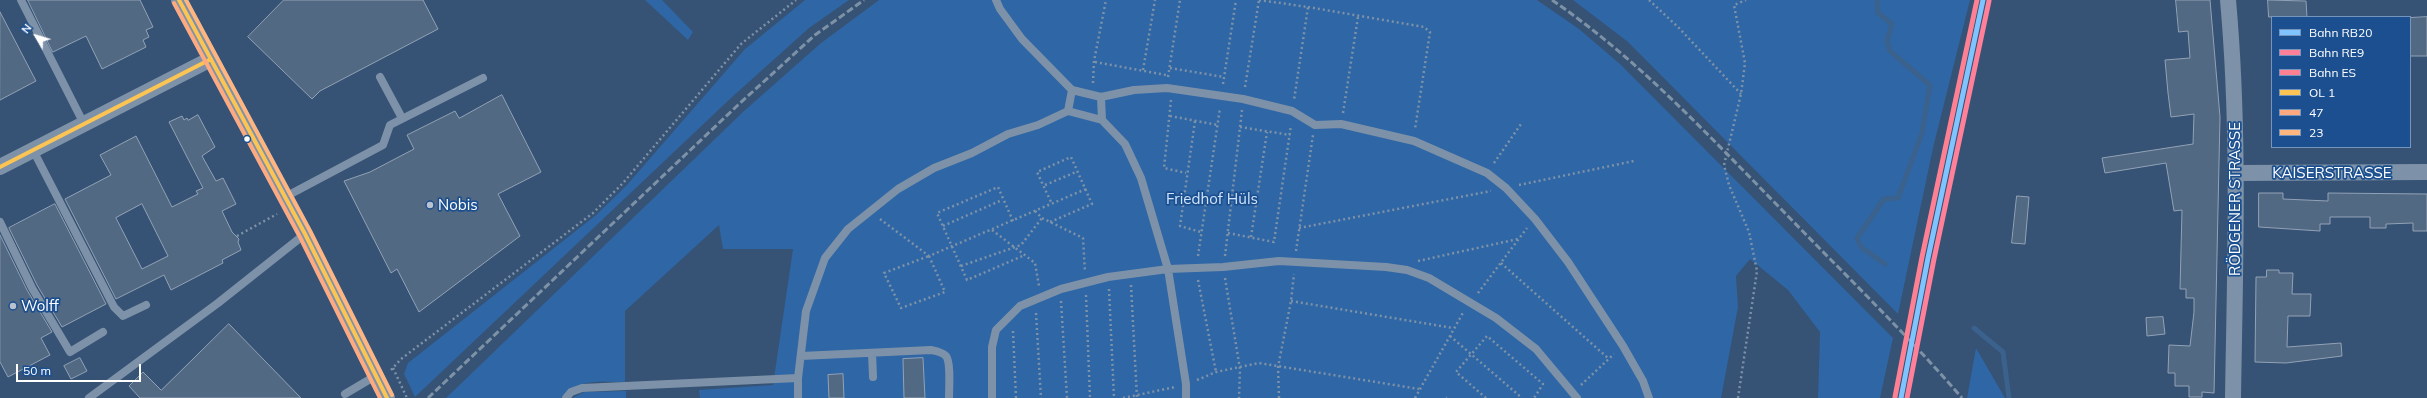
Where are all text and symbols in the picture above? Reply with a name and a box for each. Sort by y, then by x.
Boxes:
north arrow [16,16,56,56]
legend [2271,16,2411,148]
text: N [18,21,35,36]
text: Bahn RB20 [2309,25,2372,40]
text: Bahn RE9 [2309,45,2364,60]
text: Bahn ES [2309,65,2356,80]
text: OL 1 [2309,85,2335,100]
text: 47 [2309,105,2323,120]
street label: RÖDGENER STRASSE [2226,122,2244,276]
text: 23 [2309,125,2323,140]
unlabelled marker [242,134,252,144]
street label: KAISERSTRASSE [2272,164,2392,182]
park label: Friedhof Hüls [1166,190,1258,208]
place label: Nobis [438,196,478,214]
marker: Nobis [425,200,435,210]
place label: Wolff [21,297,59,315]
marker: Wolff [8,301,18,311]
scale bar [18,356,143,382]
text: 50 m [23,363,51,378]

